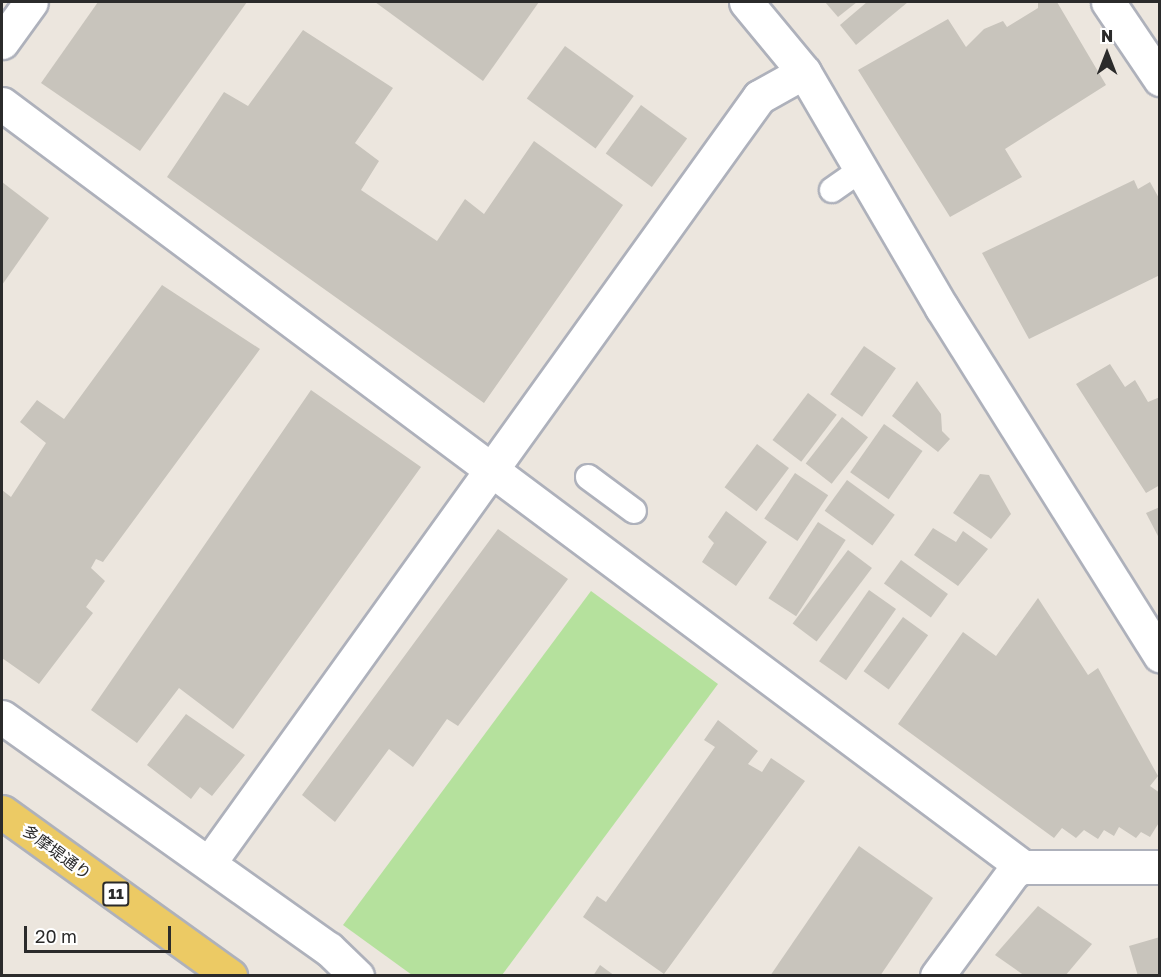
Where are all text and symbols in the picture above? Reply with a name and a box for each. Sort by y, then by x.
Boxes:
north arrow [1077,24,1137,84]
text: N [1101,26,1113,46]
street label: 多摩堤通り [19,821,95,883]
road number: 11 [101,882,131,906]
scale bar [27,914,174,952]
text: 20 m [35,925,77,947]

